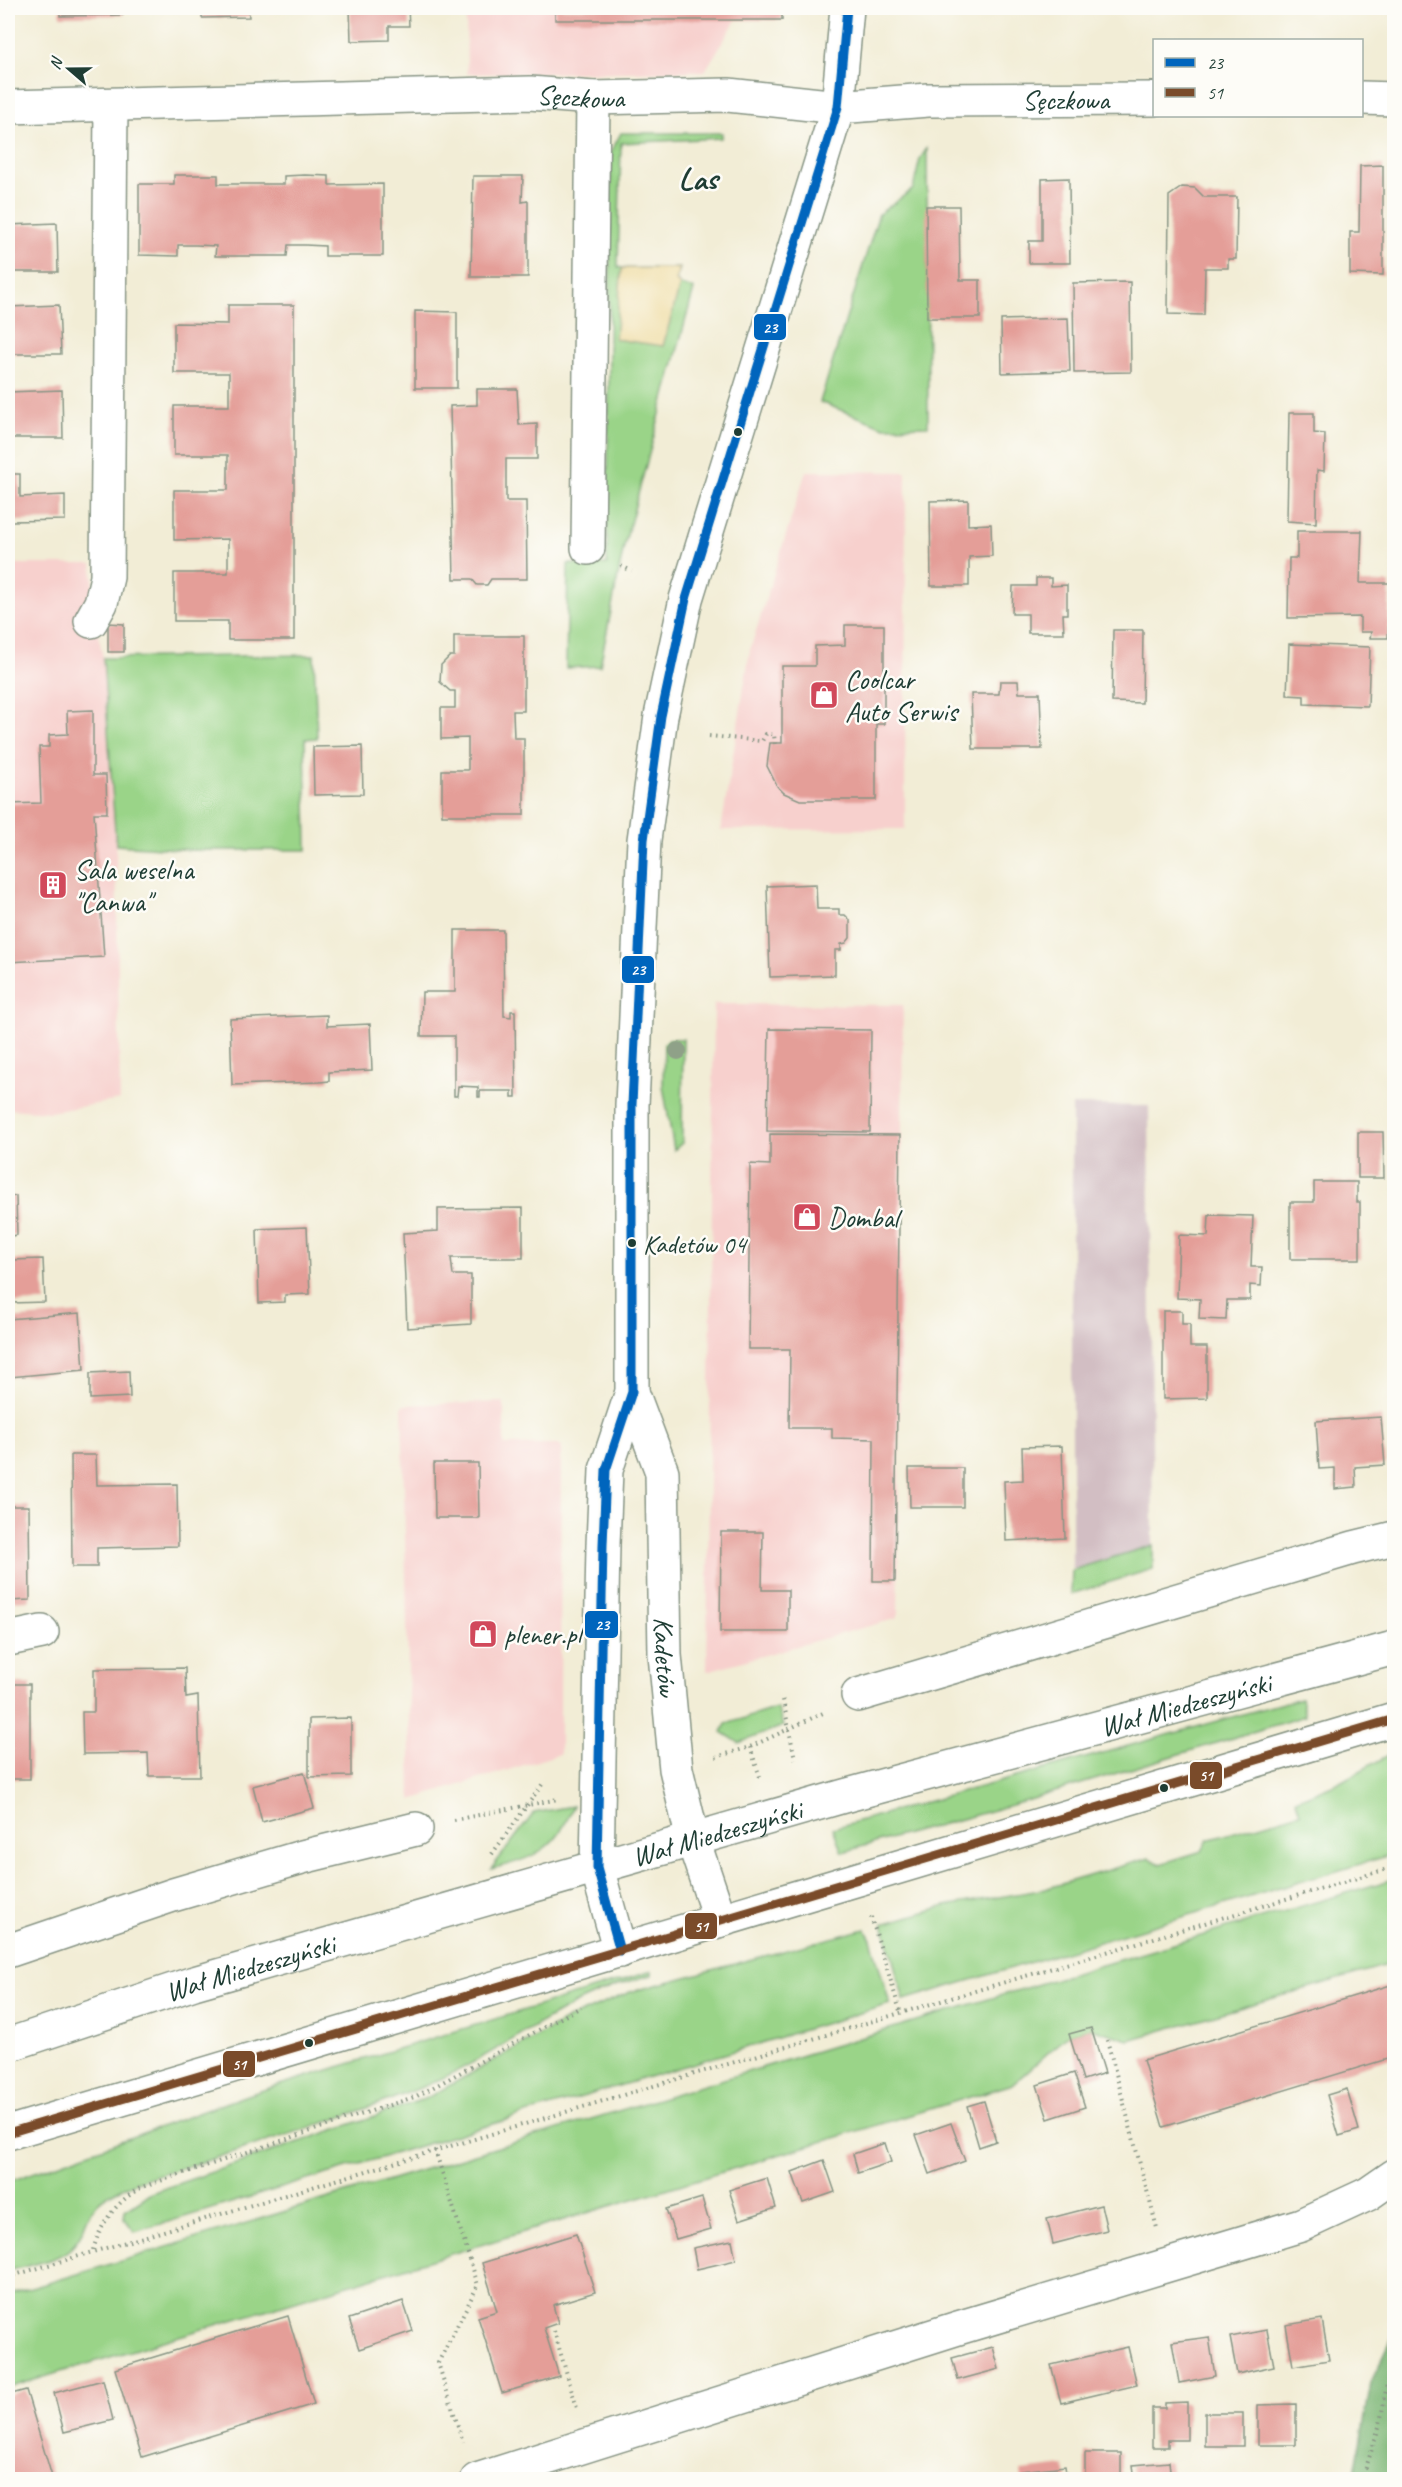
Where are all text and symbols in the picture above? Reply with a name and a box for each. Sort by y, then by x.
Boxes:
north arrow [39,39,99,99]
legend [1153,39,1363,117]
text: 23 [1207,52,1225,74]
text: N [45,53,68,72]
street label: Sęczkowa [536,77,626,116]
street label: Sęczkowa [1022,82,1111,118]
text: 51 [1207,82,1224,104]
district label: Las [678,158,720,199]
line badge: 23 [753,313,787,341]
text: 23 [763,318,779,338]
unlabelled marker [732,426,744,438]
place label: Coolcar Auto Serwis [845,662,960,729]
shop icon: Coolcar Auto Serwis [808,679,840,711]
place label: Sala weselna "Canwa" [74,852,195,919]
building icon: Sala weselna "Canwa" [37,869,69,901]
line badge: 23 [621,955,655,984]
text: 23 [631,960,647,980]
place label: Dombal [828,1200,903,1235]
shop icon: Dombal [791,1201,823,1233]
place label: Kadetów 04 [643,1228,748,1261]
marker: Kadetów 04 [626,1237,638,1249]
line badge: 23 [584,1610,619,1639]
text: 23 [595,1615,611,1635]
place label: plener.pl [504,1617,586,1652]
street label: Kadetów [646,1617,686,1700]
shop icon: plener.pl [467,1618,499,1650]
street label: Wał Miedzeszyński [1097,1664,1278,1744]
line badge: 51 [1189,1761,1223,1790]
text: 51 [1199,1766,1215,1786]
unlabelled marker [1158,1782,1170,1794]
street label: Wał Miedzeszyński [628,1791,809,1874]
line badge: 51 [684,1912,718,1940]
text: 51 [694,1917,710,1937]
street label: Wał Miedzeszyński [161,1925,342,2009]
unlabelled marker [303,2037,315,2049]
line badge: 51 [222,2050,256,2078]
text: 51 [232,2055,248,2075]

